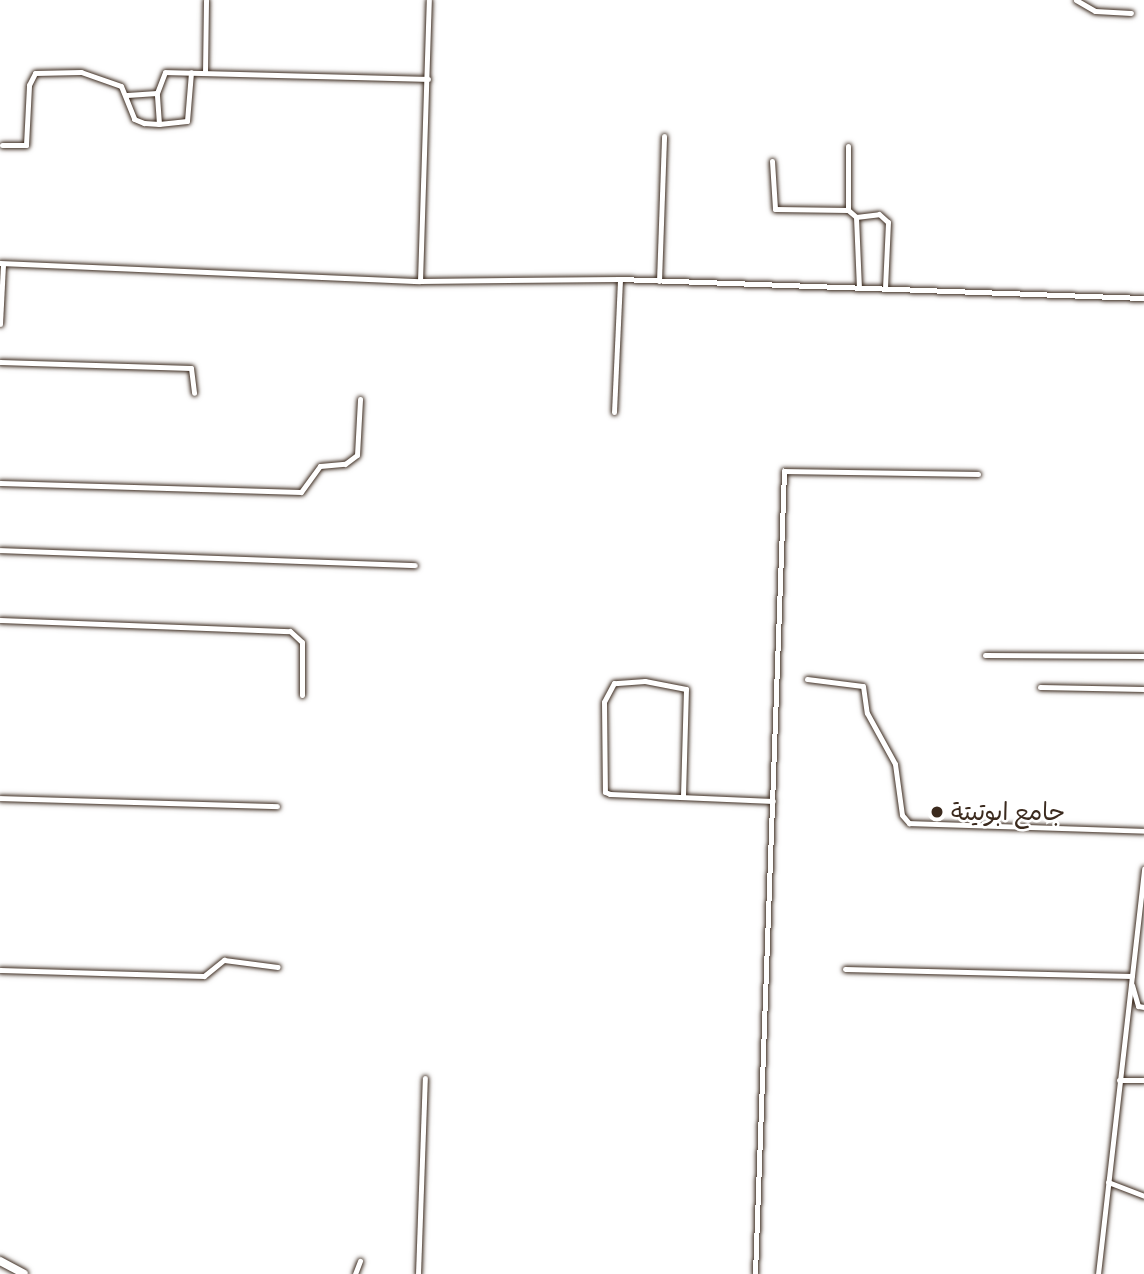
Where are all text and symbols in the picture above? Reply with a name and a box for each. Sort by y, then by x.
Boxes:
place label: جامع ابوتيتة [951,798,1065,826]
marker: جامع ابوتيتة [929,804,945,820]

